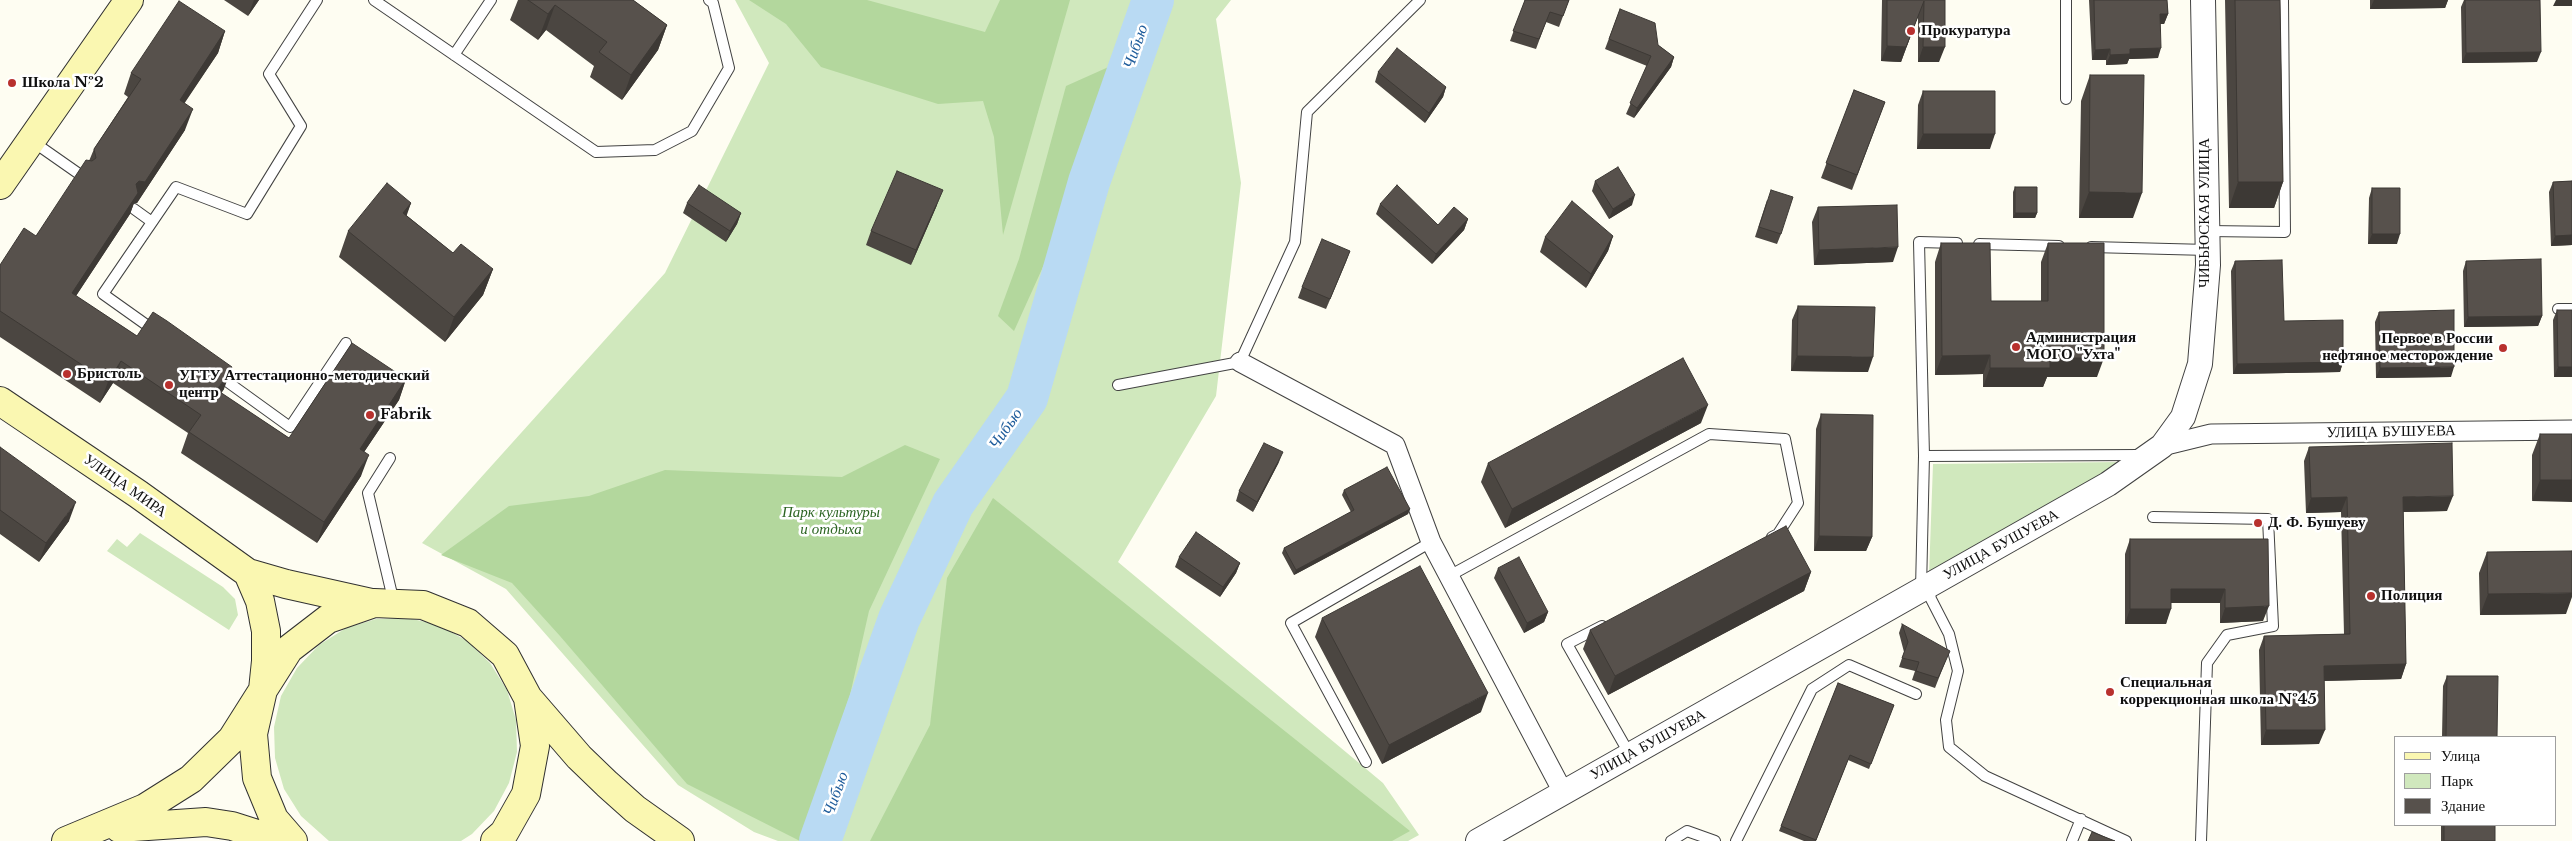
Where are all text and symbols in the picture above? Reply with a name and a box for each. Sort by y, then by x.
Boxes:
water label: Чибью [1119,22,1153,72]
place label: Прокуратура [1921,22,2010,40]
marker: Прокуратура [1905,25,1917,37]
place label: Школа №2 [22,74,104,92]
marker: Школа №2 [6,77,18,89]
street label: ЧИБЬЮСКАЯ УЛИЦА [2196,138,2214,288]
place label: Администрация МОГО "Ухта" [2026,329,2136,364]
place label: Первое в России нефтяное месторождение [2322,330,2493,365]
marker: Администрация МОГО "Ухта" [2010,341,2022,353]
marker: Первое в России нефтяное месторождение [2497,342,2509,354]
place label: Бристоль [77,365,141,383]
place label: УГТУ Аттестационно-методический центр [179,367,430,402]
marker: Бристоль [61,368,73,380]
marker: УГТУ Аттестационно-методический центр [163,379,175,391]
water label: Чибью [985,405,1027,453]
place label: Fabrik [380,406,432,424]
marker: Fabrik [364,409,376,421]
street label: УЛИЦА БУШУЕВА [2326,422,2456,442]
street label: УЛИЦА МИРА [80,451,170,521]
park label: Парк культуры и отдыха [782,504,880,539]
street label: УЛИЦА БУШУЕВА [1940,506,2062,584]
place label: Д. Ф. Бушуеву [2268,514,2365,532]
marker: Д. Ф. Бушуеву [2252,517,2264,529]
place label: Полиция [2381,587,2442,605]
marker: Полиция [2365,590,2377,602]
place label: Специальная коррекционная школа №45 [2120,674,2317,709]
marker: Специальная коррекционная школа №45 [2104,686,2116,698]
street label: УЛИЦА БУШУЕВА [1587,706,1709,784]
legend [2394,736,2557,826]
text: Улица [2441,746,2480,765]
water label: Чибью [819,769,853,819]
text: Парк [2441,771,2473,790]
text: Здание [2441,796,2485,815]

